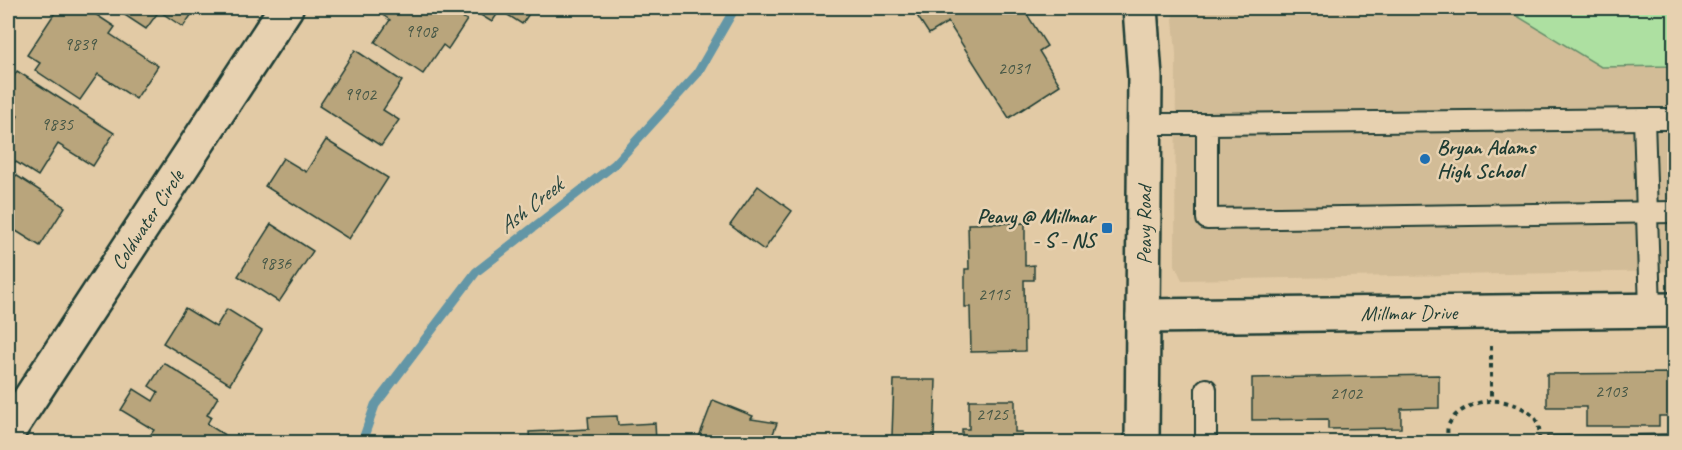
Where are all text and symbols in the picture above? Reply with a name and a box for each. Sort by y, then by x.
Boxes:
house number: 9908 [405,20,439,42]
house number: 9839 [64,33,98,55]
house number: 2031 [998,57,1031,79]
house number: 9902 [344,83,378,105]
house number: 9835 [41,113,74,135]
place label: Bryan Adams High School [1437,134,1537,184]
marker: Bryan Adams High School [1418,152,1432,166]
street label: Coldwater Circle [105,164,190,274]
water label: Ash Creek [493,169,572,240]
street label: Peavy Road [1131,183,1157,265]
place label: Peavy @ Millmar - S - NS [977,203,1099,253]
marker: Peavy @ Millmar - S - NS [1100,221,1114,235]
house number: 9836 [259,252,292,274]
house number: 2115 [978,283,1011,305]
street label: Millmar Drive [1361,299,1460,327]
house number: 2103 [1595,380,1629,402]
house number: 2102 [1330,382,1364,404]
house number: 2125 [976,403,1009,425]

